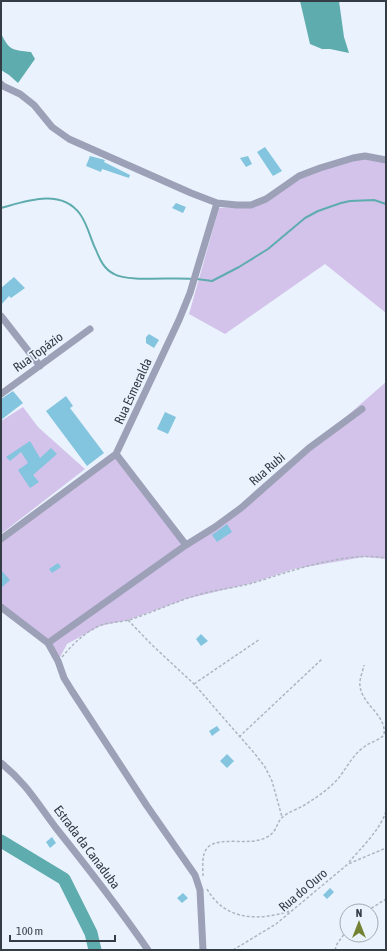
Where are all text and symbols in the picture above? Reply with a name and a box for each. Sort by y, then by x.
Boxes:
street label: Rua Topázio [10,329,66,375]
street label: Rua Esmeralda [111,356,155,426]
street label: Rua Rubi [246,449,288,489]
street label: Estrada da Canaduba [51,802,123,892]
street label: Rua do Ouro [276,865,330,915]
north arrow [339,903,379,943]
text: N [356,907,362,919]
scale bar [10,917,115,943]
text: 100 m [16,924,43,938]

